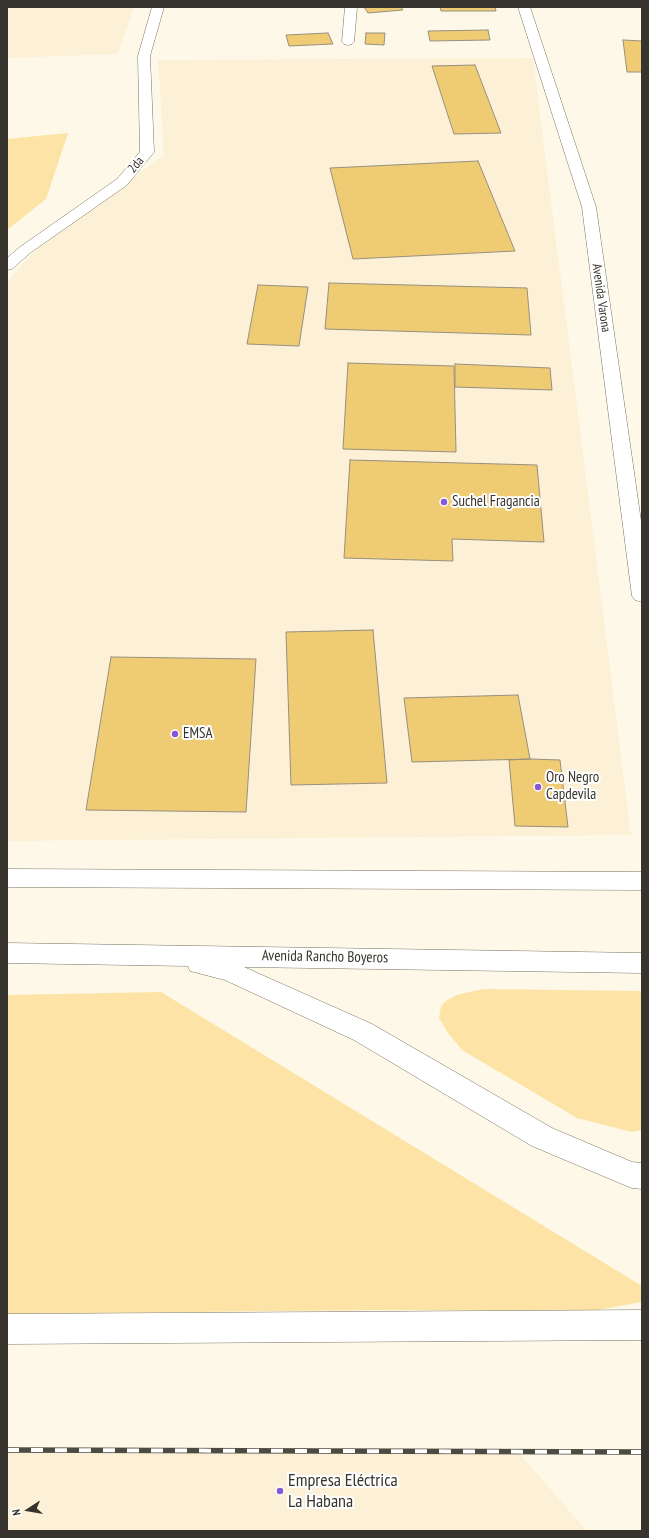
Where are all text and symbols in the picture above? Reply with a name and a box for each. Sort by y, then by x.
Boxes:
street label: 2da [125,154,147,176]
street label: Avenida Varona [588,263,614,333]
place label: Suchel Fragancia [452,493,540,511]
marker: Suchel Fragancia [439,497,449,507]
place label: EMSA [183,725,213,743]
marker: EMSA [170,729,180,739]
place label: Oro Negro Capdevila [546,769,599,804]
marker: Oro Negro Capdevila [533,782,543,792]
street label: Avenida Rancho Boyeros [262,947,388,967]
place label: Empresa Eléctrica La Habana [288,1470,398,1512]
marker: Empresa Eléctrica La Habana [275,1486,285,1496]
north arrow [8,1490,48,1530]
text: N [9,1508,24,1517]

